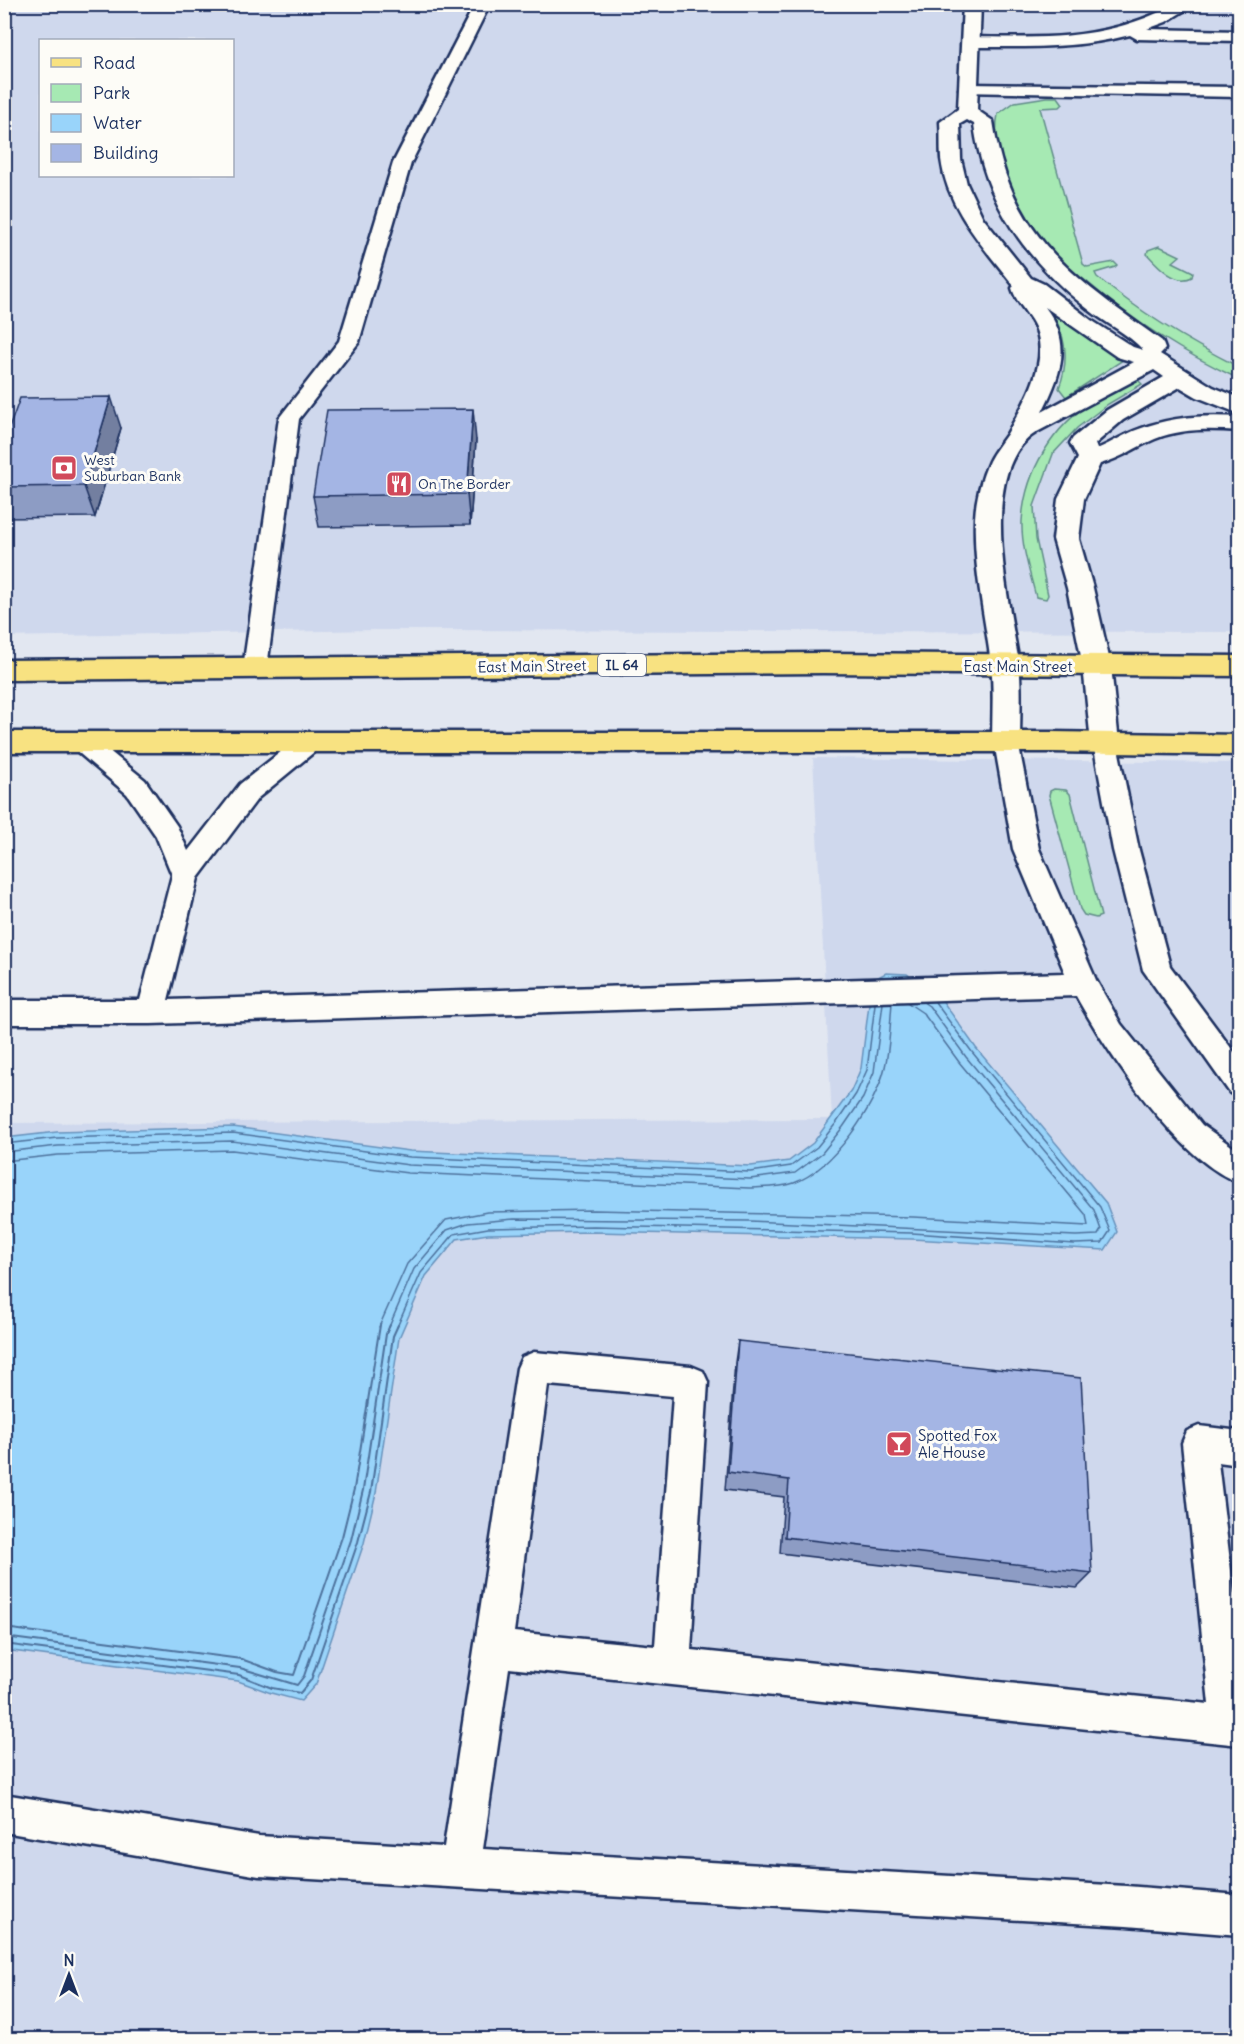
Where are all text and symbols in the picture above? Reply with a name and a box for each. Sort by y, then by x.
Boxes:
legend [39,39,234,177]
text: Road [93,51,136,74]
text: Park [93,81,130,104]
text: Water [93,111,143,134]
text: Building [93,141,158,164]
place label: West Suburban Bank [84,451,181,485]
bank icon: West Suburban Bank [49,453,79,483]
restaurant icon: On The Border [384,469,414,499]
place label: On The Border [418,475,511,493]
road number: IL 64 [598,654,646,676]
street label: East Main Street [477,656,587,676]
street label: East Main Street [964,657,1072,676]
place label: Spotted Fox Ale House [918,1426,998,1462]
bar icon: Spotted Fox Ale House [884,1429,914,1459]
north arrow [39,1945,99,2005]
text: N [63,1950,75,1970]

